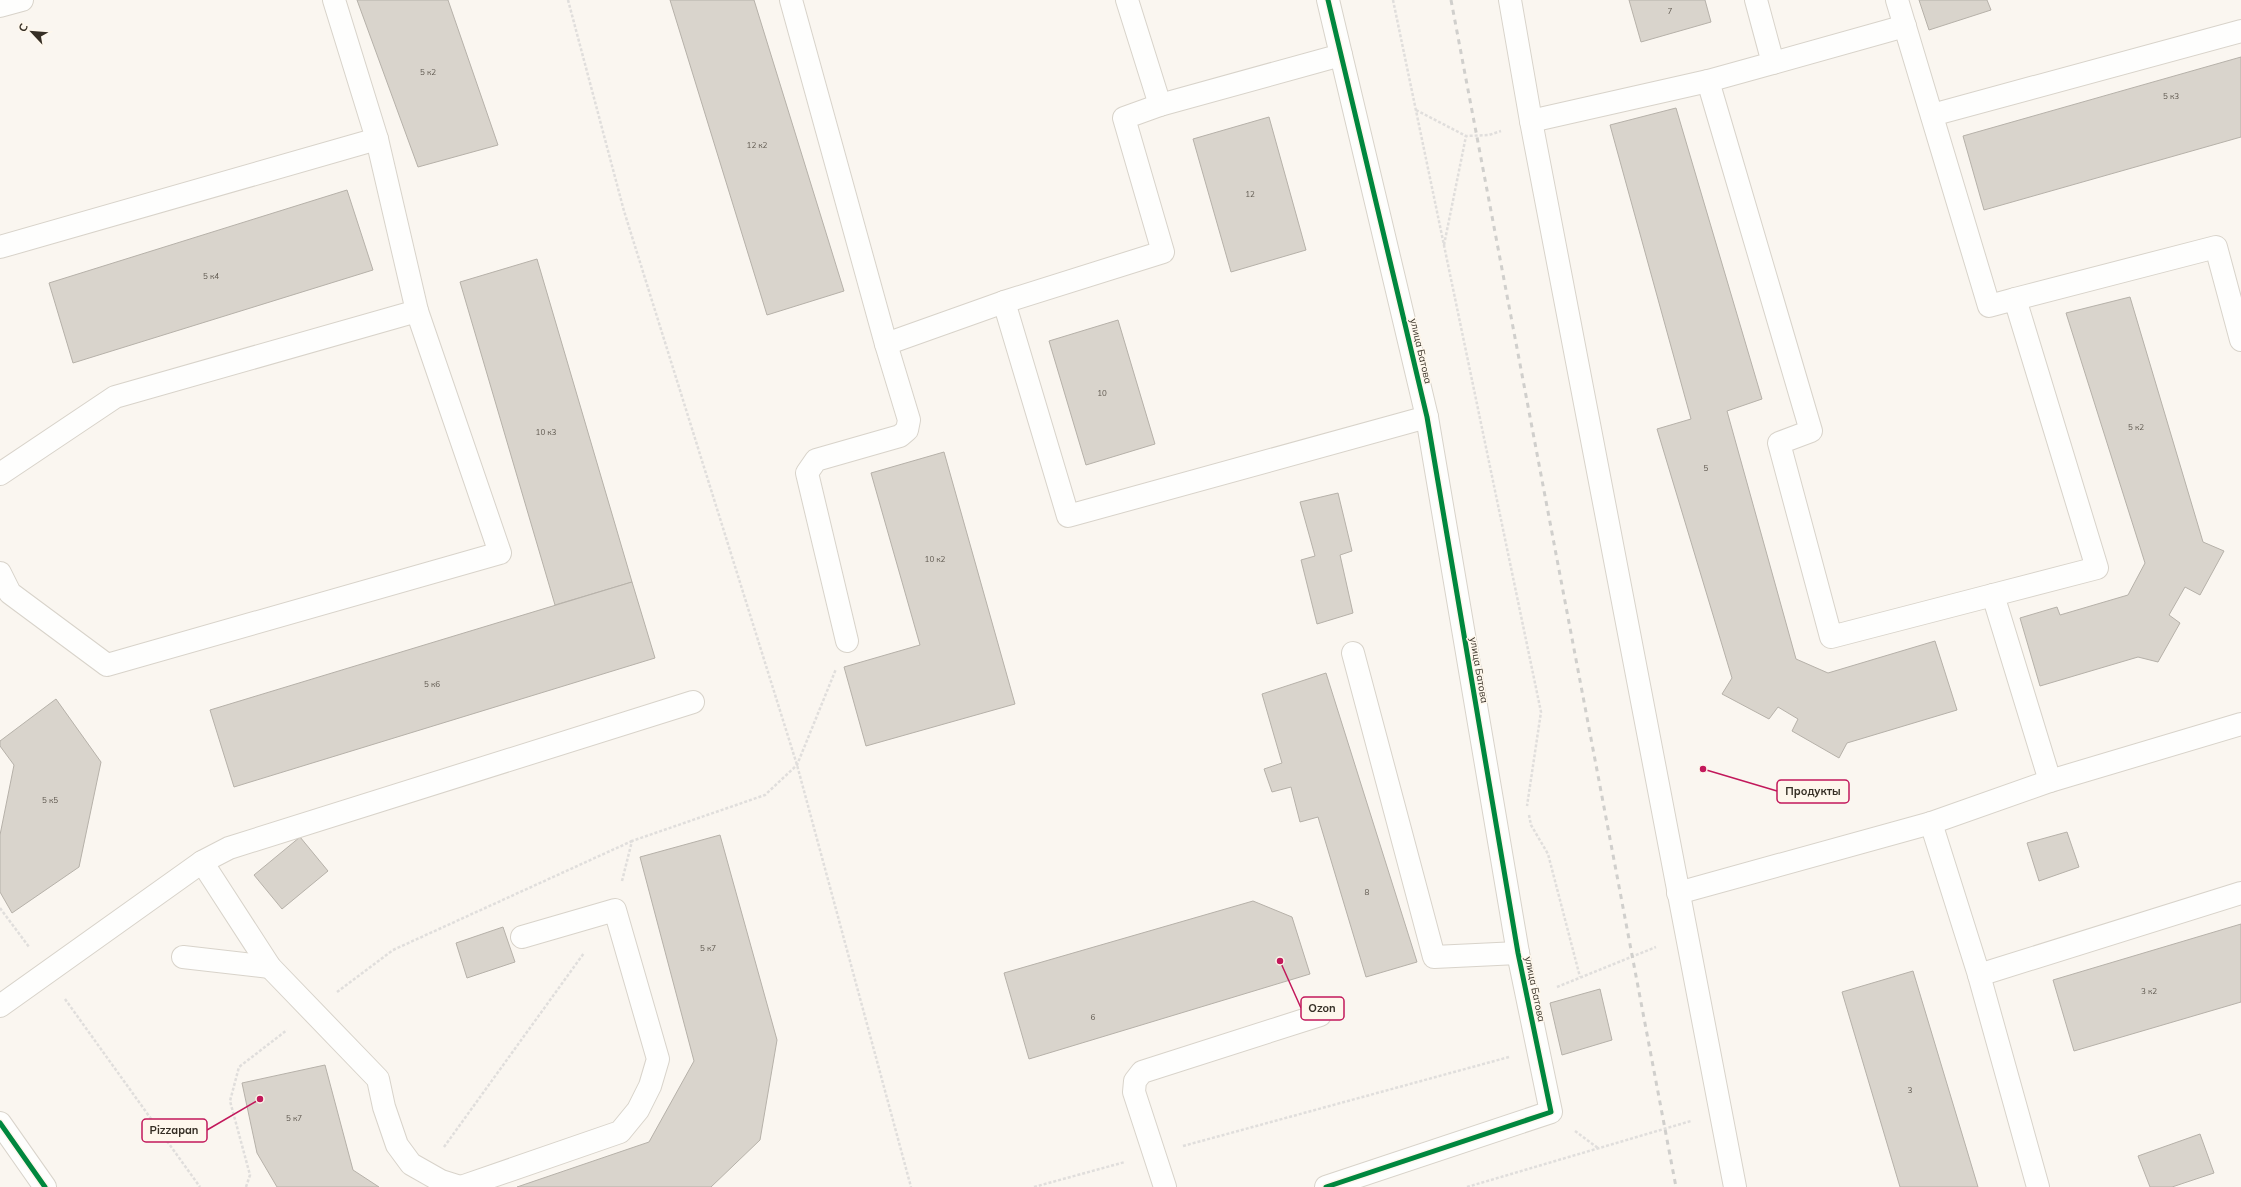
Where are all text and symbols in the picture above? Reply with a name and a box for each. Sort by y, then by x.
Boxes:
house number: 7 [1668,6,1673,16]
north arrow [12,12,52,52]
text: С [15,21,31,34]
house number: 5 к2 [420,67,436,77]
house number: 5 к3 [2163,91,2179,101]
house number: 12 к2 [747,140,768,150]
house number: 12 [1245,189,1255,199]
house number: 5 к4 [203,271,219,281]
street label: улица Батова [1407,317,1435,385]
house number: 10 [1097,388,1107,398]
house number: 5 к2 [2128,422,2144,432]
house number: 10 к3 [536,427,557,437]
house number: 5 [1704,463,1709,473]
house number: 10 к2 [925,554,946,564]
street label: улица Батова [1467,636,1491,704]
house number: 5 к6 [424,679,440,689]
callout: Продукты [1777,780,1849,803]
text: Продукты [1785,784,1841,798]
house number: 5 к5 [42,795,58,805]
house number: 8 [1365,887,1370,897]
house number: 5 к7 [700,943,716,953]
street label: улица Батова [1522,955,1548,1023]
house number: 3 к2 [2141,986,2157,996]
callout: Ozon [1301,997,1344,1020]
text: Ozon [1308,1001,1336,1015]
house number: 6 [1091,1012,1096,1022]
house number: 3 [1908,1085,1913,1095]
house number: 5 к7 [286,1113,302,1123]
callout: Pizzapan [142,1119,207,1142]
text: Pizzapan [150,1123,198,1137]

